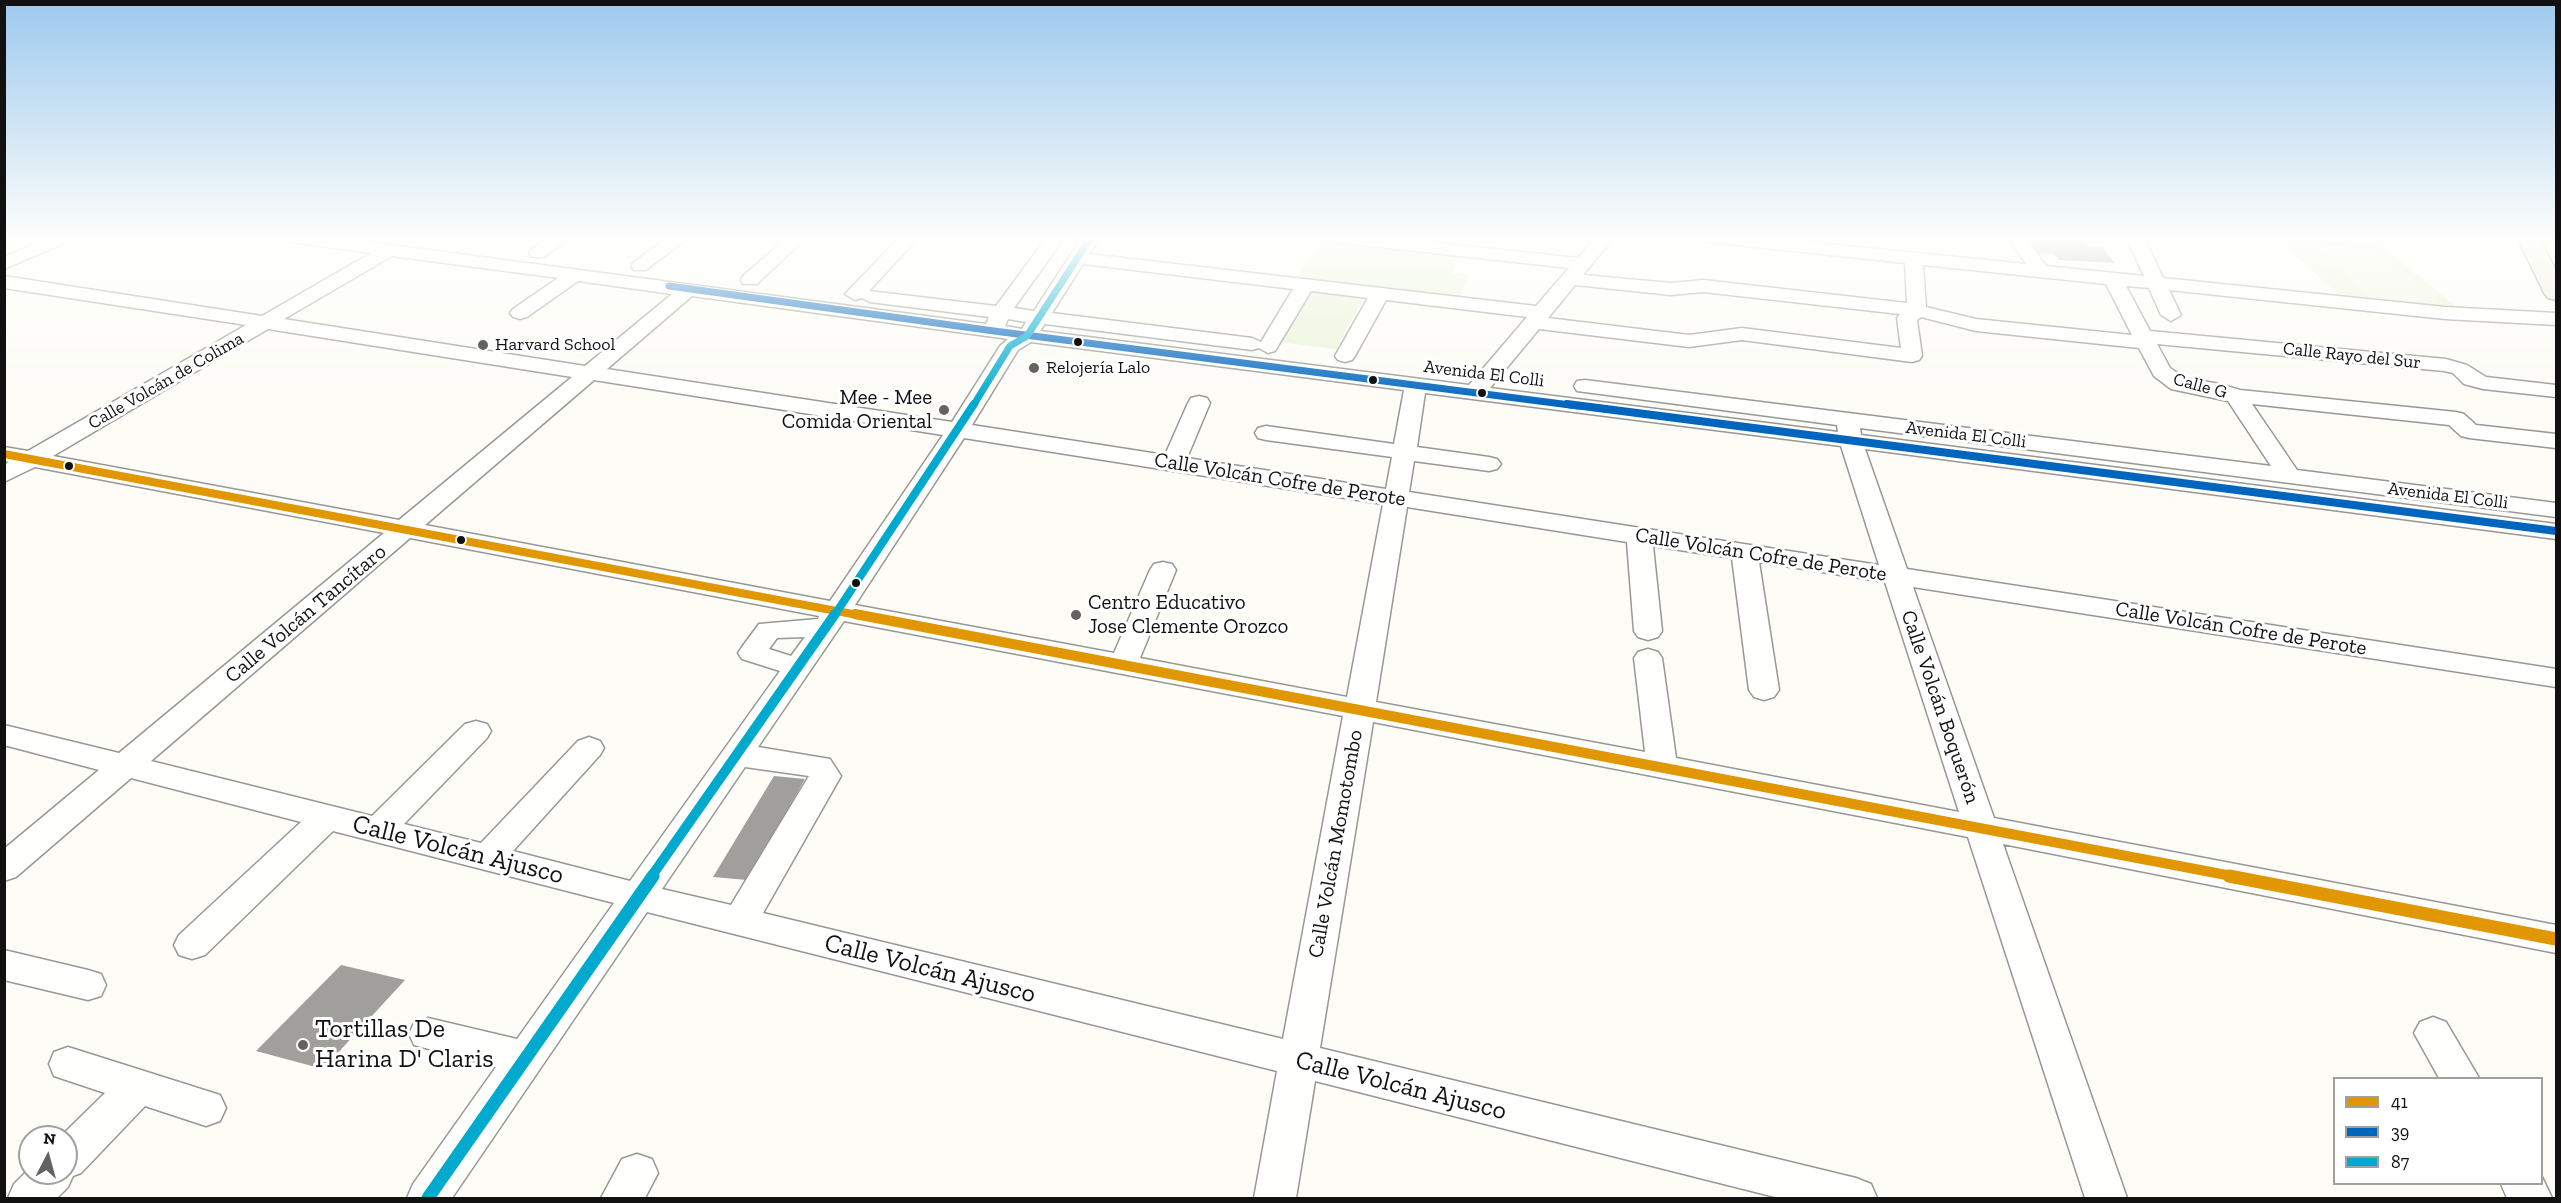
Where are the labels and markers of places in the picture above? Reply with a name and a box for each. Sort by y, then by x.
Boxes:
place label: Harvard School [495,334,615,356]
unlabelled marker [1072,336,1084,348]
marker: Harvard School [476,338,490,352]
place label: Relojería Lalo [1046,357,1150,379]
marker: Relojería Lalo [1027,361,1041,375]
unlabelled marker [1367,374,1379,386]
place label: Mee - Mee Comida Oriental [782,385,932,435]
unlabelled marker [1476,387,1488,399]
marker: Mee - Mee Comida Oriental [937,403,951,417]
unlabelled marker [63,460,75,472]
unlabelled marker [455,534,467,546]
unlabelled marker [850,577,862,589]
place label: Centro Educativo Jose Clemente Orozco [1088,590,1288,640]
marker: Centro Educativo Jose Clemente Orozco [1069,608,1083,622]
place label: Tortillas De Harina D' Claris [315,1014,494,1076]
marker: Tortillas De Harina D' Claris [296,1038,310,1052]

